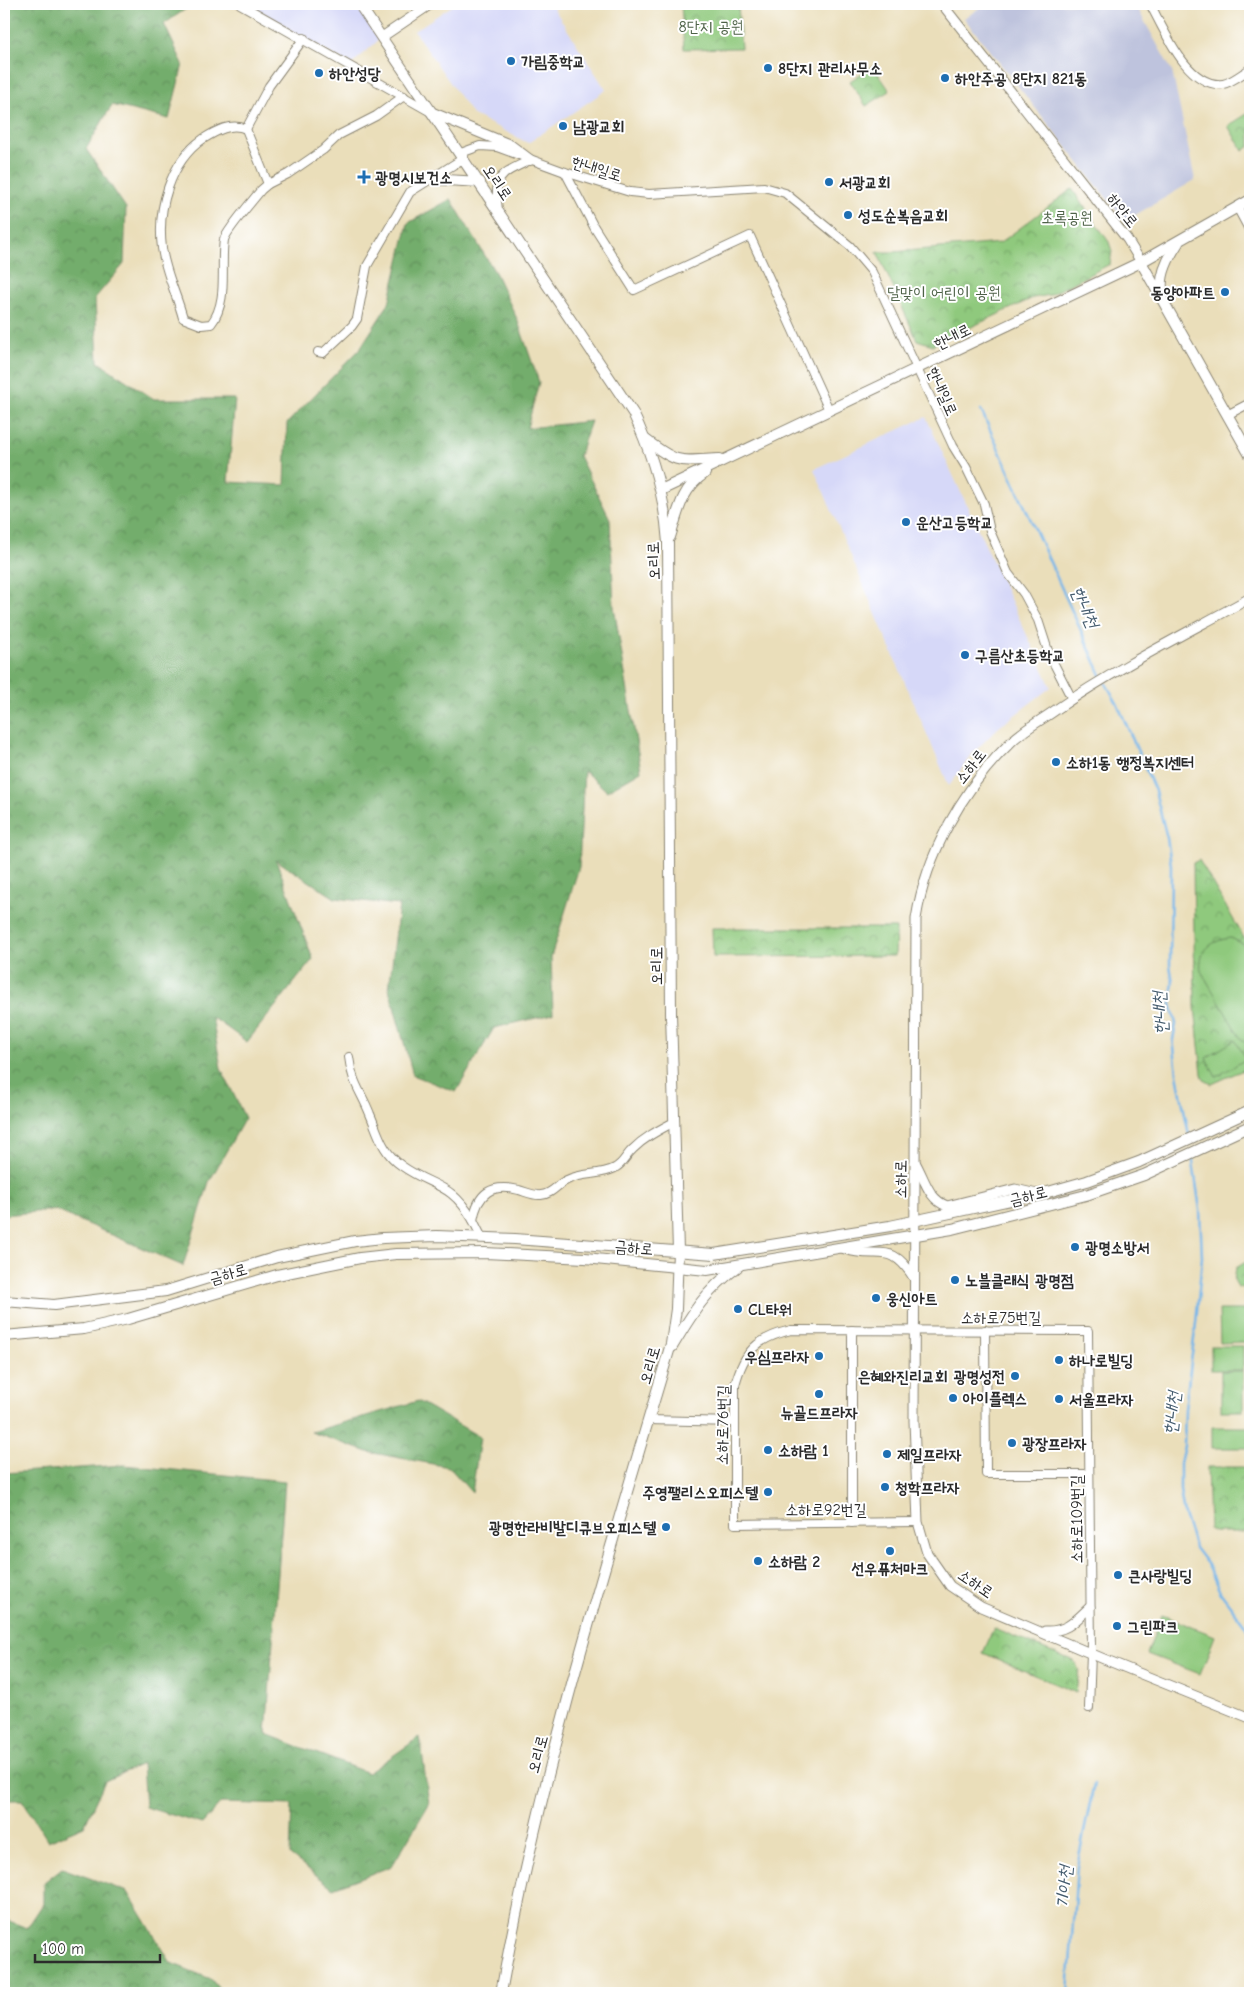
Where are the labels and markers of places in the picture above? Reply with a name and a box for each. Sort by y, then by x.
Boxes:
place label: 가림중학교 [521,53,585,71]
marker: 가림중학교 [505,55,517,67]
place label: 8단지 관리사무소 [778,60,882,78]
marker: 8단지 관리사무소 [762,62,774,74]
place label: 하안성당 [328,65,381,83]
marker: 하안성당 [313,67,325,79]
place label: 하안주공 8단지 821동 [954,70,1087,88]
marker: 하안주공 8단지 821동 [939,72,951,84]
place label: 남광교회 [573,118,625,136]
marker: 남광교회 [557,120,569,132]
place label: 광명시보건소 [375,169,452,187]
marker: 광명시보건소 [357,170,371,184]
place label: 서광교회 [839,174,891,192]
marker: 서광교회 [823,176,835,188]
place label: 성도순복음교회 [858,207,948,225]
marker: 성도순복음교회 [842,209,854,221]
place label: 동양아파트 [1151,284,1215,302]
marker: 동양아파트 [1219,286,1231,298]
place label: 운산고등학교 [916,514,993,532]
marker: 운산고등학교 [900,516,912,528]
place label: 구름산초등학교 [975,647,1065,665]
marker: 구름산초등학교 [959,649,971,661]
place label: 소하1동 행정복지센터 [1066,754,1194,772]
marker: 소하1동 행정복지센터 [1050,756,1062,768]
place label: 광명소방서 [1085,1239,1150,1257]
marker: 광명소방서 [1069,1241,1081,1253]
place label: 노블클래식 광명점 [965,1272,1074,1290]
marker: 노블클래식 광명점 [949,1274,961,1286]
place label: 웅신아트 [886,1290,938,1308]
marker: 웅신아트 [870,1292,882,1304]
place label: CL타워 [748,1301,792,1319]
marker: CL타워 [732,1303,744,1315]
place label: 우심프라자 [745,1348,809,1366]
marker: 우심프라자 [813,1350,825,1362]
place label: 하나로빌딩 [1068,1352,1133,1370]
marker: 하나로빌딩 [1053,1354,1065,1366]
place label: 은혜와진리교회 광명성전 [858,1368,1005,1386]
marker: 은혜와진리교회 광명성전 [1009,1370,1021,1382]
marker: 뉴골드프라자 [813,1388,825,1400]
place label: 아이플렉스 [962,1390,1027,1408]
place label: 서울프라자 [1069,1391,1134,1409]
marker: 아이플렉스 [947,1392,959,1404]
marker: 서울프라자 [1053,1393,1065,1405]
place label: 뉴골드프라자 [780,1404,858,1422]
place label: 광장프라자 [1022,1435,1087,1453]
marker: 광장프라자 [1006,1437,1018,1449]
place label: 소하람 1 [778,1442,829,1460]
marker: 소하람 1 [762,1444,774,1456]
place label: 제일프라자 [897,1446,962,1464]
marker: 제일프라자 [881,1448,893,1460]
place label: 청학프라자 [895,1479,960,1497]
marker: 청학프라자 [879,1481,891,1493]
place label: 주영팰리스오피스텔 [642,1484,759,1502]
marker: 주영팰리스오피스텔 [762,1486,774,1498]
place label: 광명한라비발디큐브오피스텔 [489,1519,657,1537]
marker: 광명한라비발디큐브오피스텔 [660,1521,672,1533]
marker: 선우퓨처마크 [884,1545,896,1557]
place label: 소하람 2 [768,1553,820,1571]
marker: 소하람 2 [752,1555,764,1567]
place label: 선우퓨처마크 [851,1560,929,1578]
place label: 큰사랑빌딩 [1128,1567,1192,1585]
marker: 큰사랑빌딩 [1112,1569,1124,1581]
place label: 그린파크 [1127,1618,1179,1636]
marker: 그린파크 [1111,1620,1123,1632]

